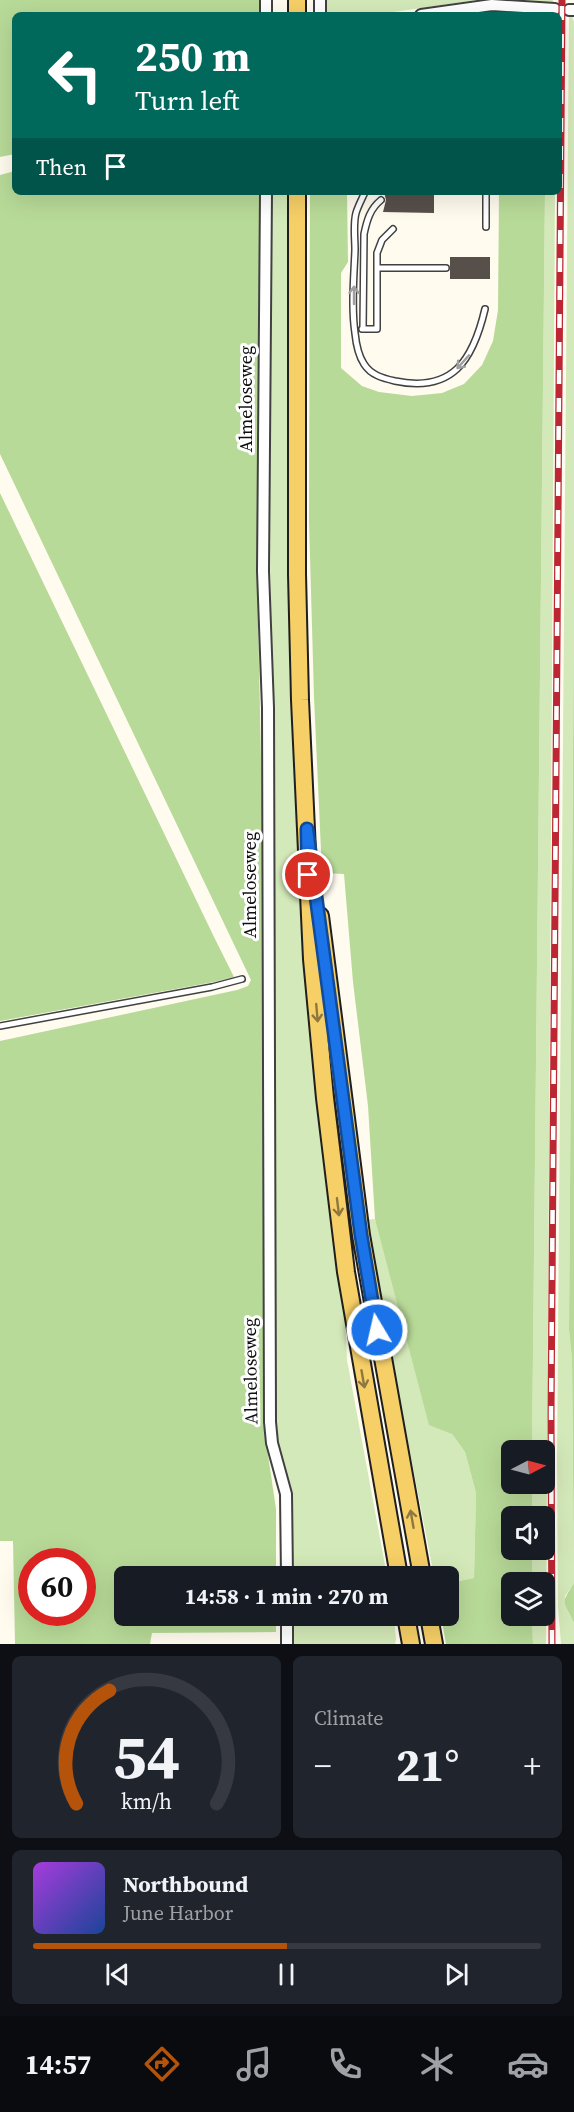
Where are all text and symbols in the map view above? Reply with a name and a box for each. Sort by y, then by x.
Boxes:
text: 250 m [135,27,250,85]
icon: left [36,36,114,114]
text: Turn left [135,82,239,119]
icon: arrive [99,150,132,183]
text: Then [36,152,87,182]
one-way arrow [348,285,360,305]
street label: Almeloseweg [233,346,258,452]
one-way arrow [456,354,470,369]
street label: Almeloseweg [237,832,262,938]
pin [282,849,333,900]
icon: arrive [291,858,324,891]
one-way arrow [312,1003,323,1023]
one-way arrow [333,1197,344,1216]
position arrow [345,1298,409,1362]
street label: Almeloseweg [237,1318,263,1424]
one-way arrow [358,1369,369,1389]
north arrow [501,1440,555,1494]
map controls [501,1440,555,1626]
button: sound [501,1506,555,1560]
one-way arrow [406,1510,417,1529]
speed limit sign: 60 [18,1548,96,1626]
button: layers [501,1572,555,1626]
text: 14:58 · 1 min · 270 m [185,1581,388,1611]
text: Climate [314,1704,383,1732]
text: 54 [113,1713,180,1799]
text: 21° [396,1734,459,1796]
text: − [314,1743,332,1788]
text: + [523,1743,541,1788]
text: km/h [121,1787,172,1816]
text: Northbound [123,1869,248,1899]
text: June Harbor [123,1899,233,1927]
icon: previous [101,1958,134,1991]
icon: pause [270,1958,303,1991]
icon: next [440,1958,473,1991]
icon: directions [141,2043,183,2085]
icon: music [233,2043,275,2085]
icon: phone [324,2043,366,2085]
icon: climate [416,2043,458,2085]
icon: car [507,2043,549,2085]
text: 14:57 [25,2046,91,2083]

